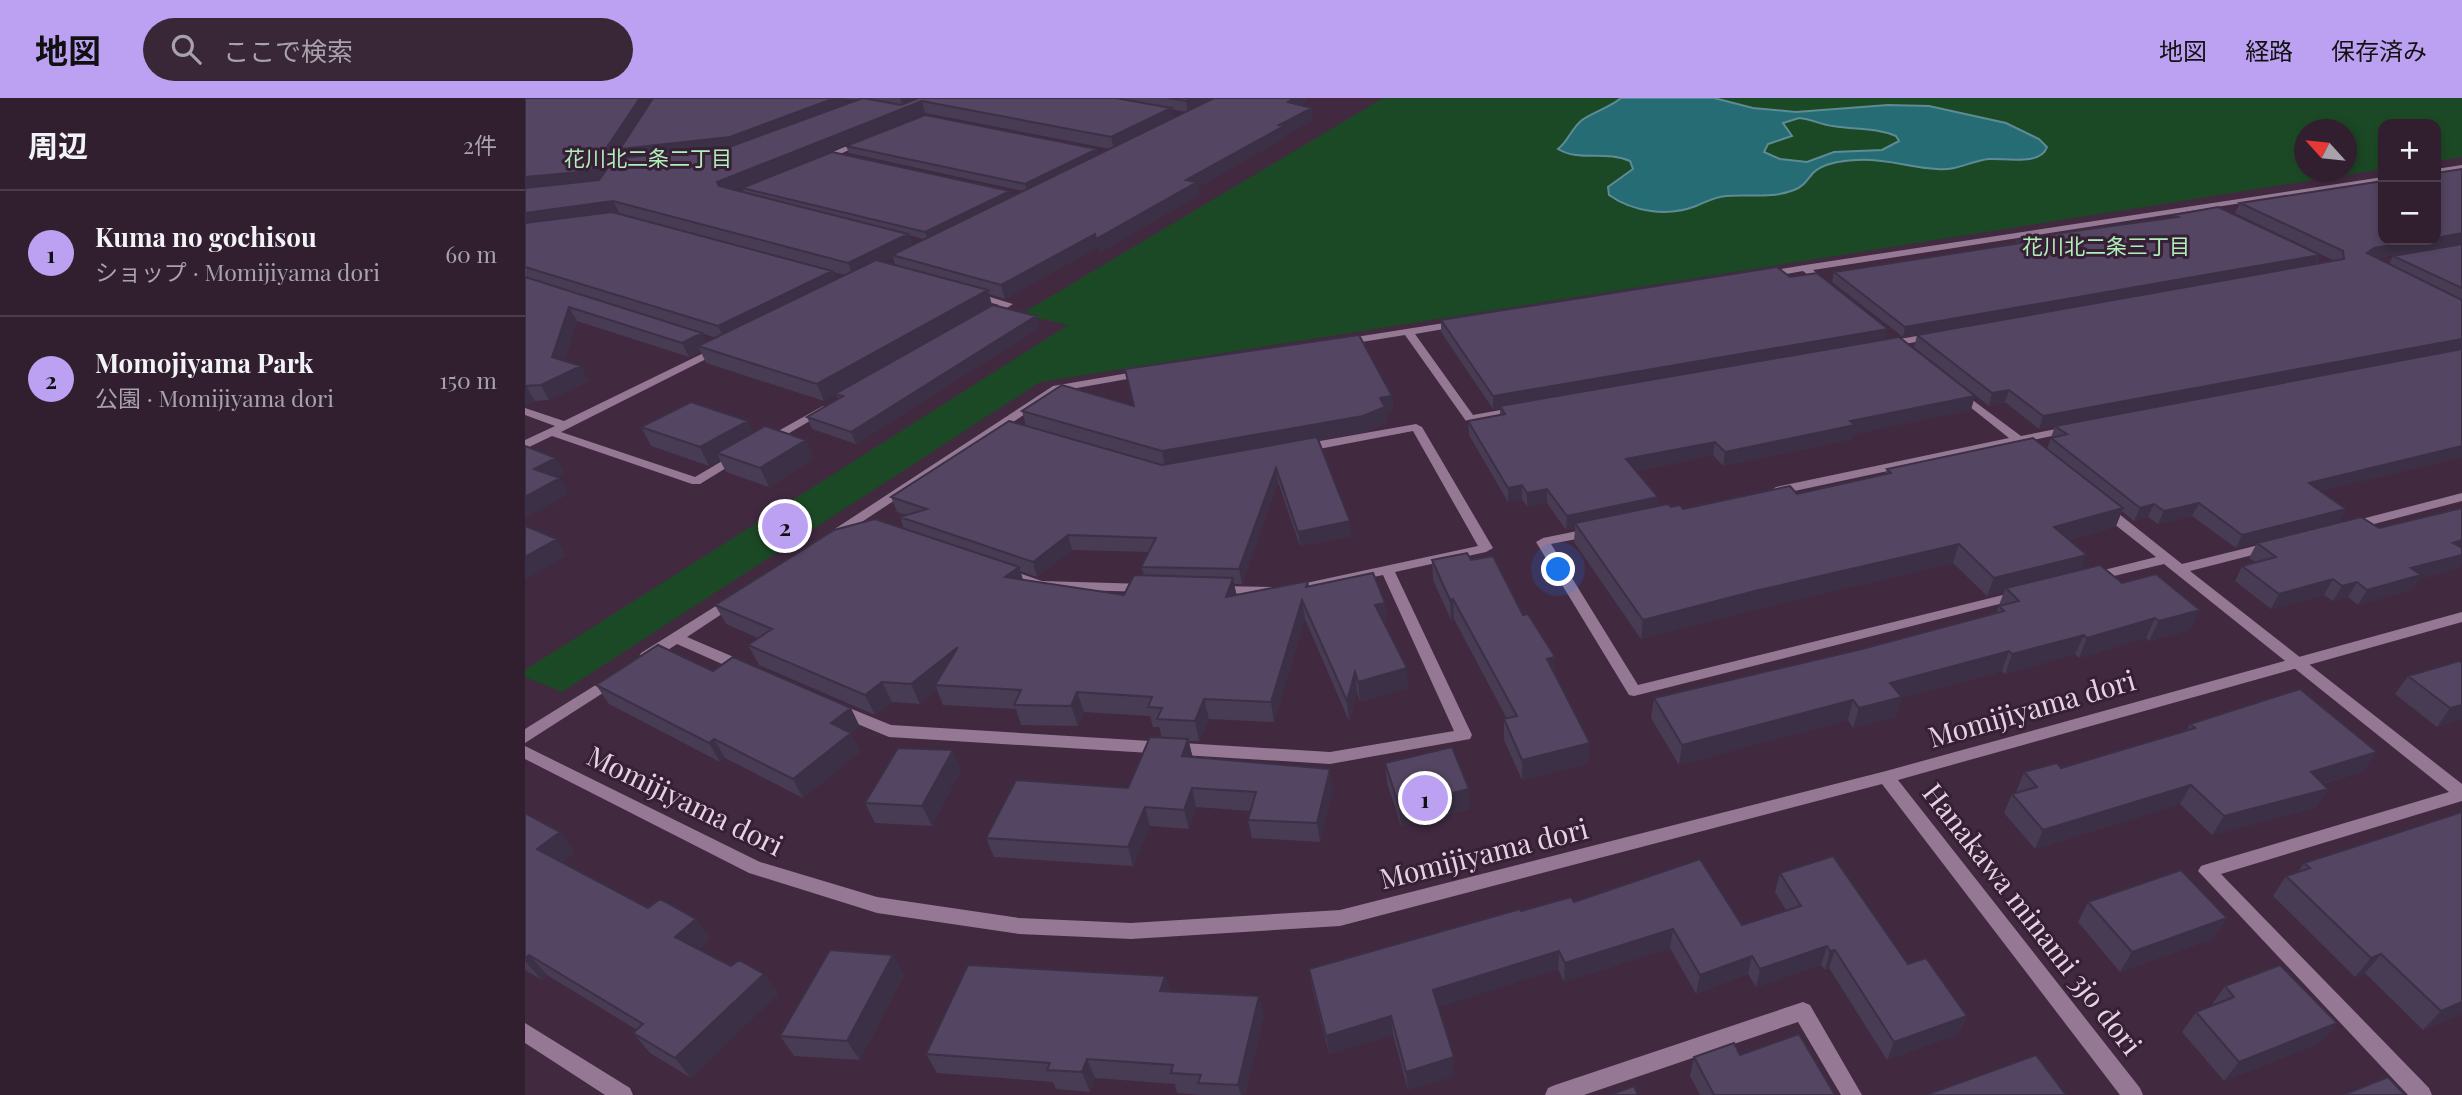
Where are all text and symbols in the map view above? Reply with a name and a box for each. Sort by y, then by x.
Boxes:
search box [143,18,633,81]
text: 地図 [35,27,101,71]
icon: search [167,30,205,68]
text: ここで検索 [223,33,353,68]
text: 地図 [2159,34,2207,66]
text: 経路 [2245,34,2293,66]
text: 保存済み [2331,34,2427,66]
north arrow [2294,119,2357,182]
map controls [2378,119,2441,245]
button: + [2378,119,2441,182]
text: 周辺 [28,125,88,165]
text: 2件 [463,129,497,160]
district label: 花川北二条二丁目 [564,143,732,171]
button: − [2378,182,2441,245]
text: Kuma no gochisou [95,219,317,254]
district label: 花川北二条三丁目 [2022,231,2190,259]
text: 1 [47,238,55,269]
text: 60 m [445,238,497,269]
text: ショップ · Momijiyama dori [95,256,380,287]
text: Momojiyama Park [95,345,313,380]
text: 2 [45,364,57,395]
text: 150 m [439,364,497,395]
text: 公園 · Momijiyama dori [95,382,334,413]
pin: 2 [762,500,808,552]
your location [1541,552,1575,586]
street label: Momijiyama dori [1924,660,2139,755]
street label: Momijiyama dori [582,736,790,863]
pin: 1 [1402,772,1448,824]
street label: Hanakawa minami 3jo dori [1915,775,2151,1061]
street label: Momijiyama dori [1376,809,1592,896]

